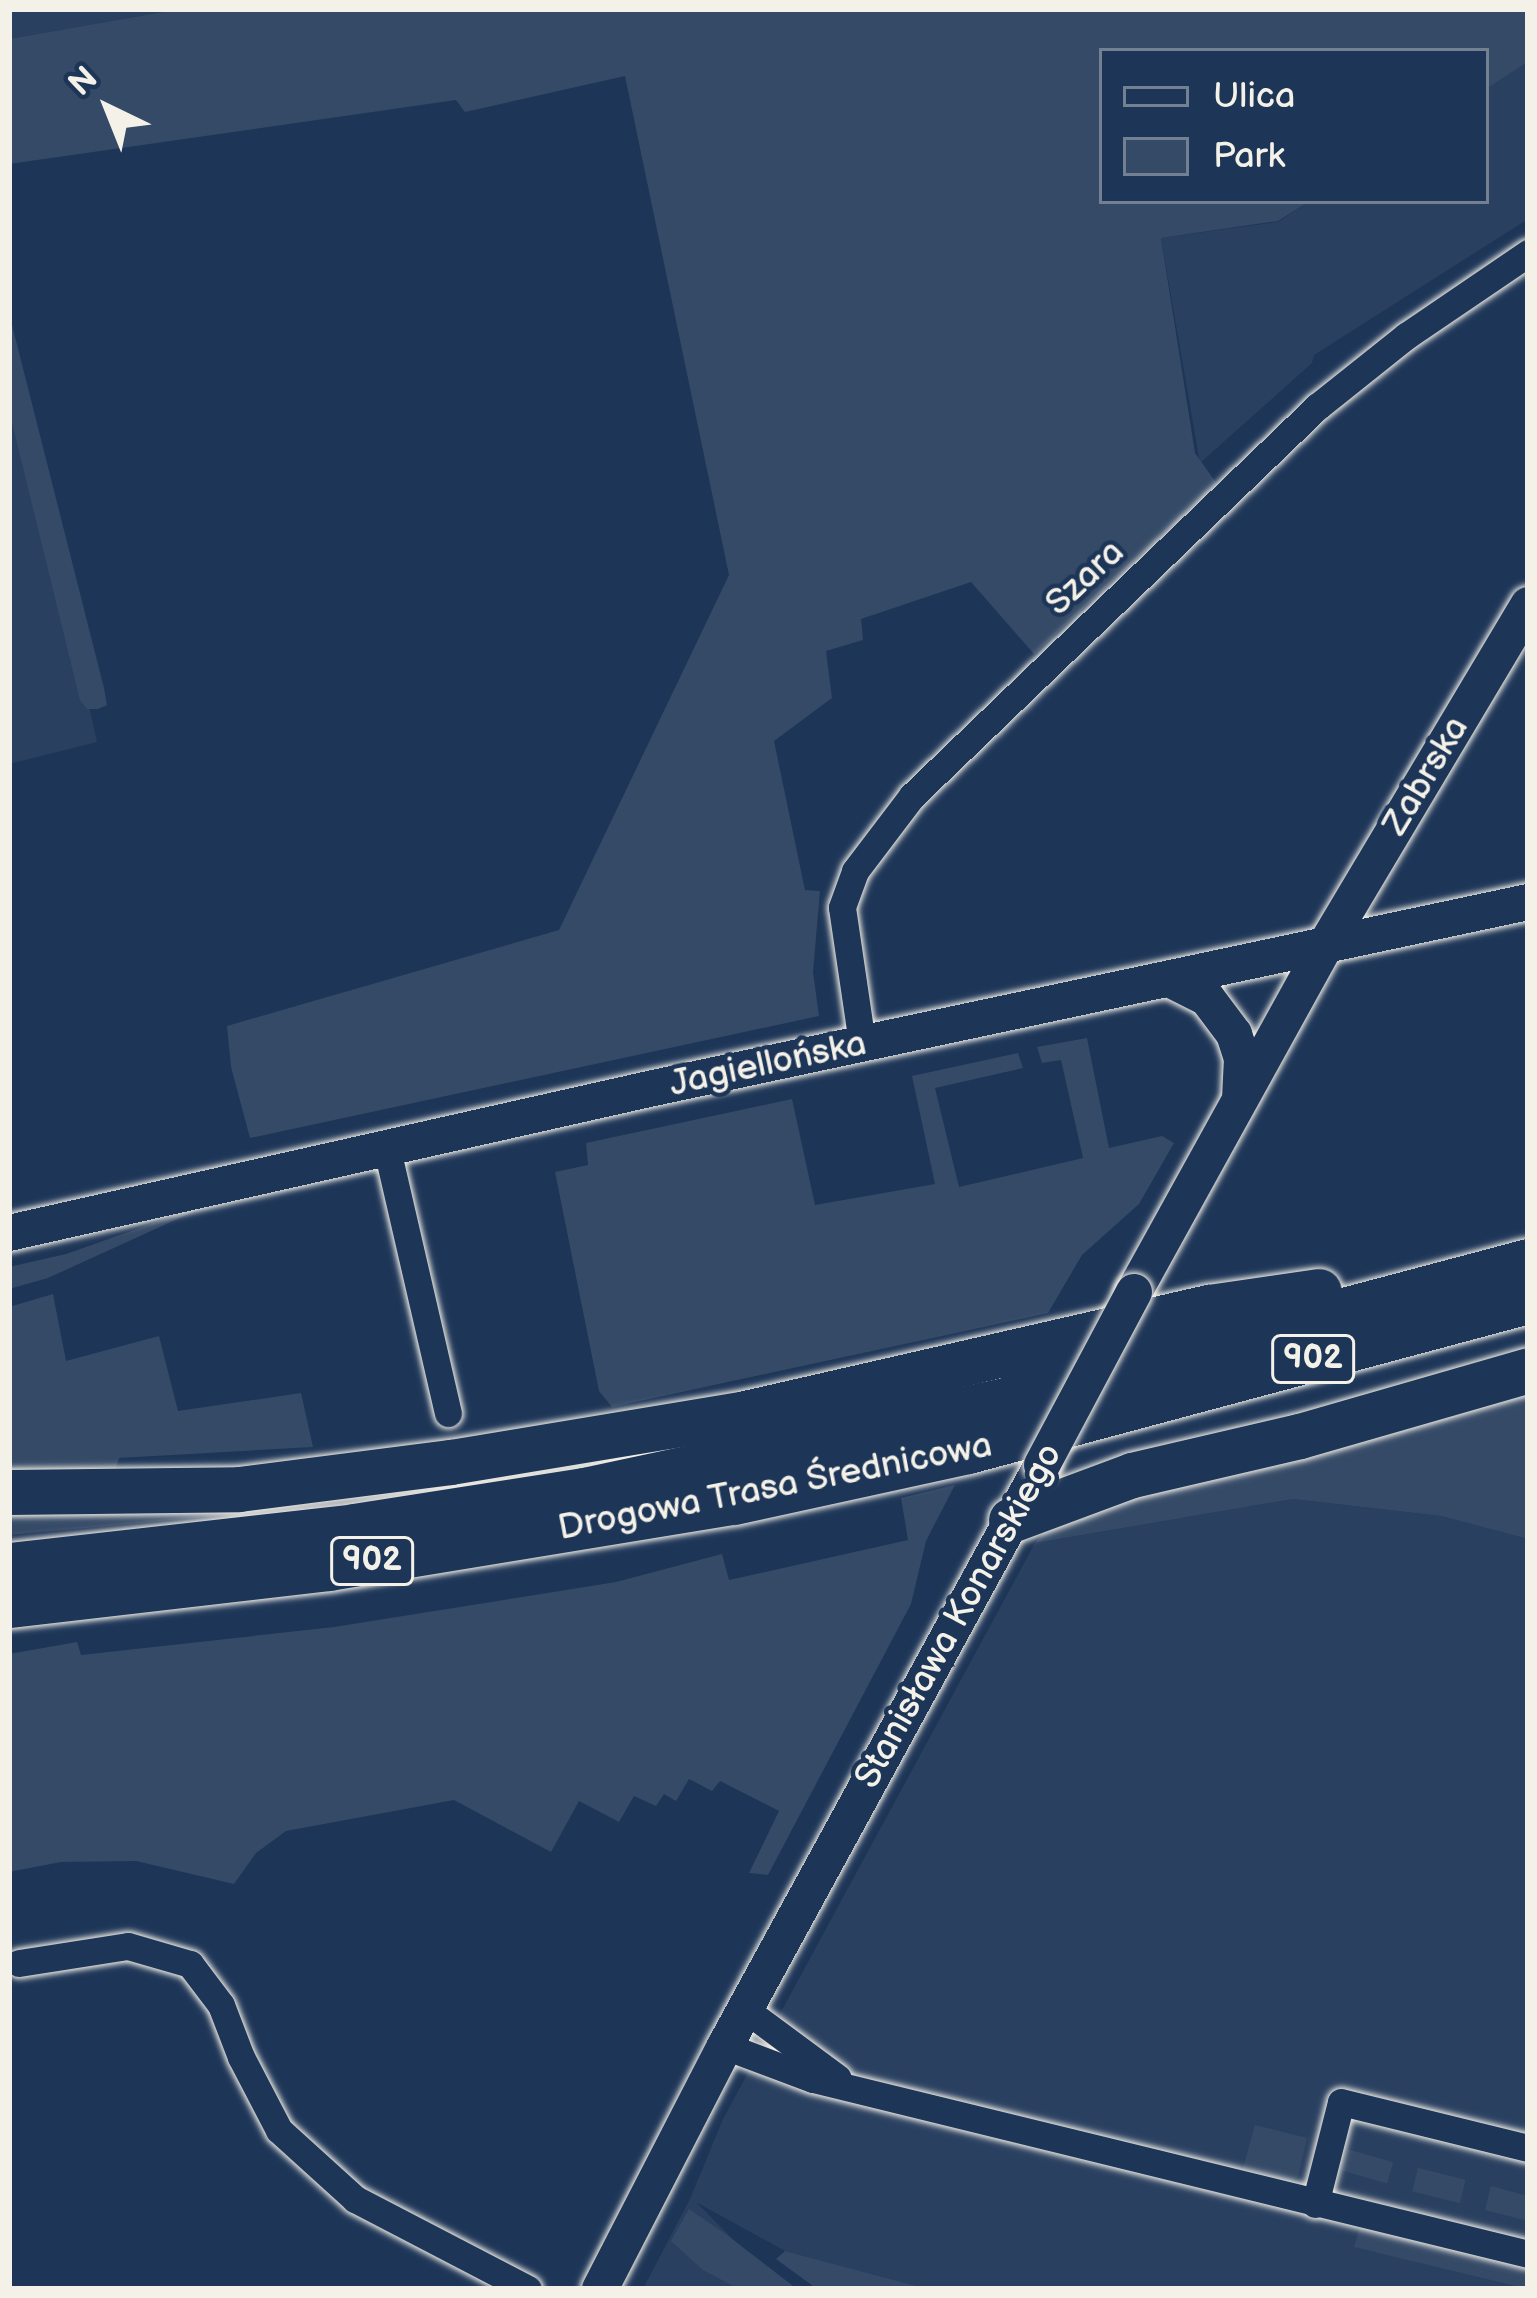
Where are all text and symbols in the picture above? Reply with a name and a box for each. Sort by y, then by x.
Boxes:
north arrow [48,48,168,168]
legend [1099,48,1489,204]
text: N [61,59,106,105]
text: Ulica [1213,75,1295,118]
text: Park [1213,135,1285,178]
street label: Szara [1037,531,1133,625]
street label: Zabrska [1374,709,1478,843]
street label: Jagiellońska [666,1022,870,1106]
road number: 902 [1271,1332,1355,1386]
street label: Drogowa Trasa Średnicowa [554,1424,996,1550]
street label: Stanisława Konarskiego [846,1436,1072,1796]
road number: 902 [330,1534,414,1588]

